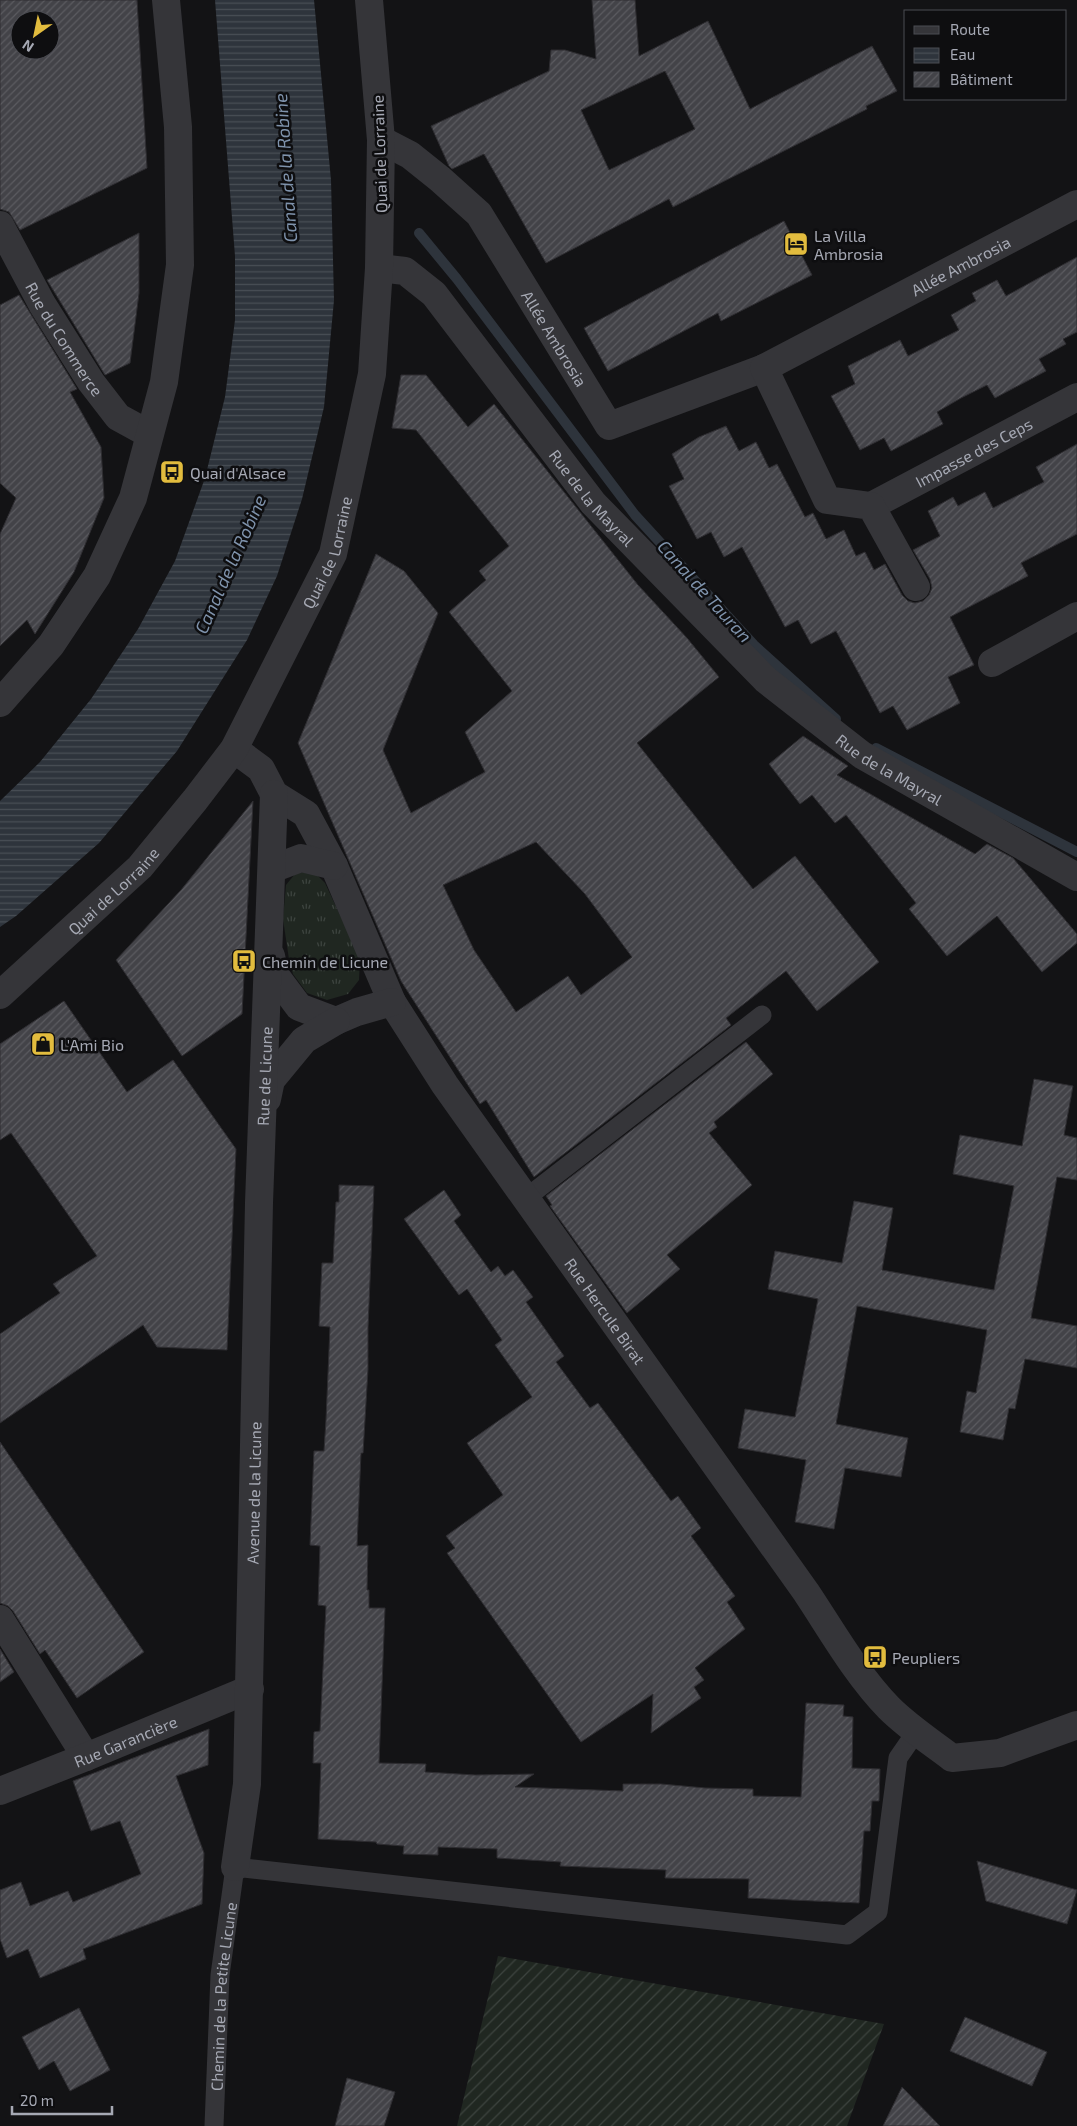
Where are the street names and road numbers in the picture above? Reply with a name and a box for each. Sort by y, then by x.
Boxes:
street label: Quai de Lorraine [367,95,392,213]
street label: Allée Ambrosia [908,231,1013,299]
street label: Rue du Commerce [22,279,107,399]
street label: Allée Ambrosia [518,287,592,390]
street label: Impasse des Ceps [912,413,1035,490]
street label: Rue de la Mayral [546,445,639,550]
street label: Quai de Lorraine [298,494,355,612]
street label: Rue de la Mayral [833,729,946,808]
street label: Quai de Lorraine [64,843,162,939]
street label: Rue de Licune [252,1026,275,1126]
street label: Rue Hercule Birat [561,1254,650,1367]
street label: Avenue de la Licune [242,1421,264,1564]
street label: Rue Garancière [71,1711,180,1770]
street label: Chemin de la Petite Licune [206,1901,240,2091]

